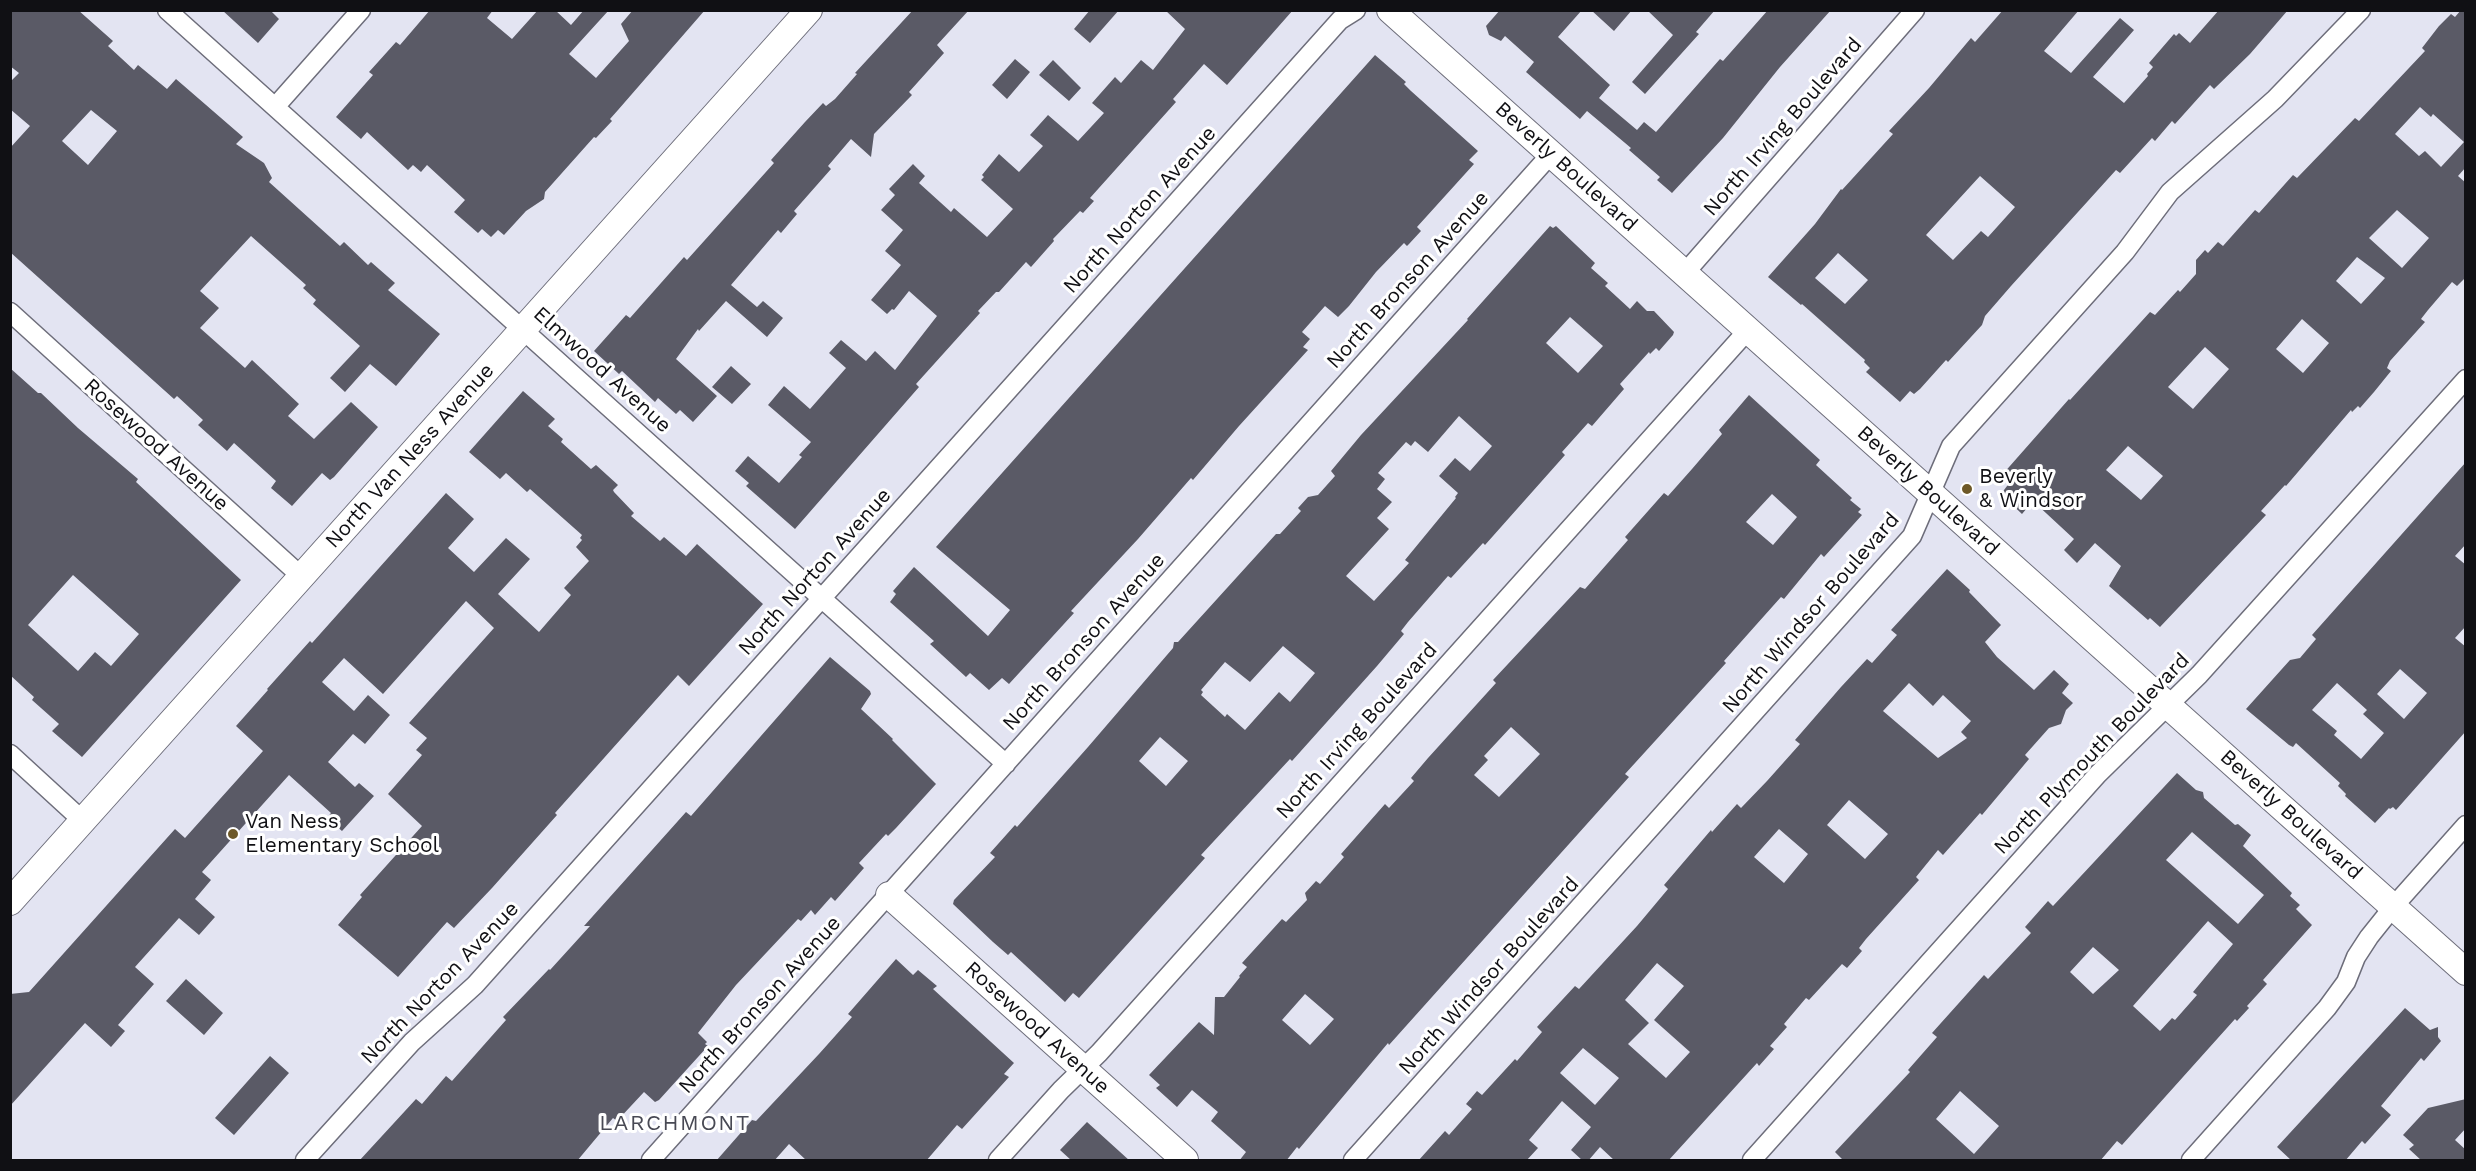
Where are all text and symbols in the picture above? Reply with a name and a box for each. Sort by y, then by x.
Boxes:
street label: North Irving Boulevard [1698,32,1868,222]
street label: Beverly Boulevard [1490,97,1642,237]
street label: North Norton Avenue [1058,121,1222,299]
street label: North Bronson Avenue [1322,186,1494,374]
street label: Elmwood Avenue [528,302,676,438]
street label: North Van Ness Avenue [320,358,500,554]
street label: Rosewood Avenue [78,373,234,517]
street label: Beverly Boulevard [1852,421,2004,561]
place label: Beverly & Windsor [1979,464,2083,514]
marker: Beverly & Windsor [1960,482,1974,496]
street label: North Norton Avenue [733,483,897,661]
street label: North Windsor Boulevard [1717,508,1905,718]
street label: North Bronson Avenue [998,548,1170,736]
street label: North Irving Boulevard [1271,638,1443,824]
street label: North Plymouth Boulevard [1989,648,2195,860]
street label: Beverly Boulevard [2215,745,2367,885]
place label: Van Ness Elementary School [245,809,439,859]
marker: Van Ness Elementary School [226,827,240,841]
street label: North Windsor Boulevard [1393,872,1585,1080]
street label: North Norton Avenue [356,896,524,1070]
street label: North Bronson Avenue [674,911,846,1099]
street label: Rosewood Avenue [959,956,1115,1100]
district label: LARCHMONT [599,1111,751,1137]

